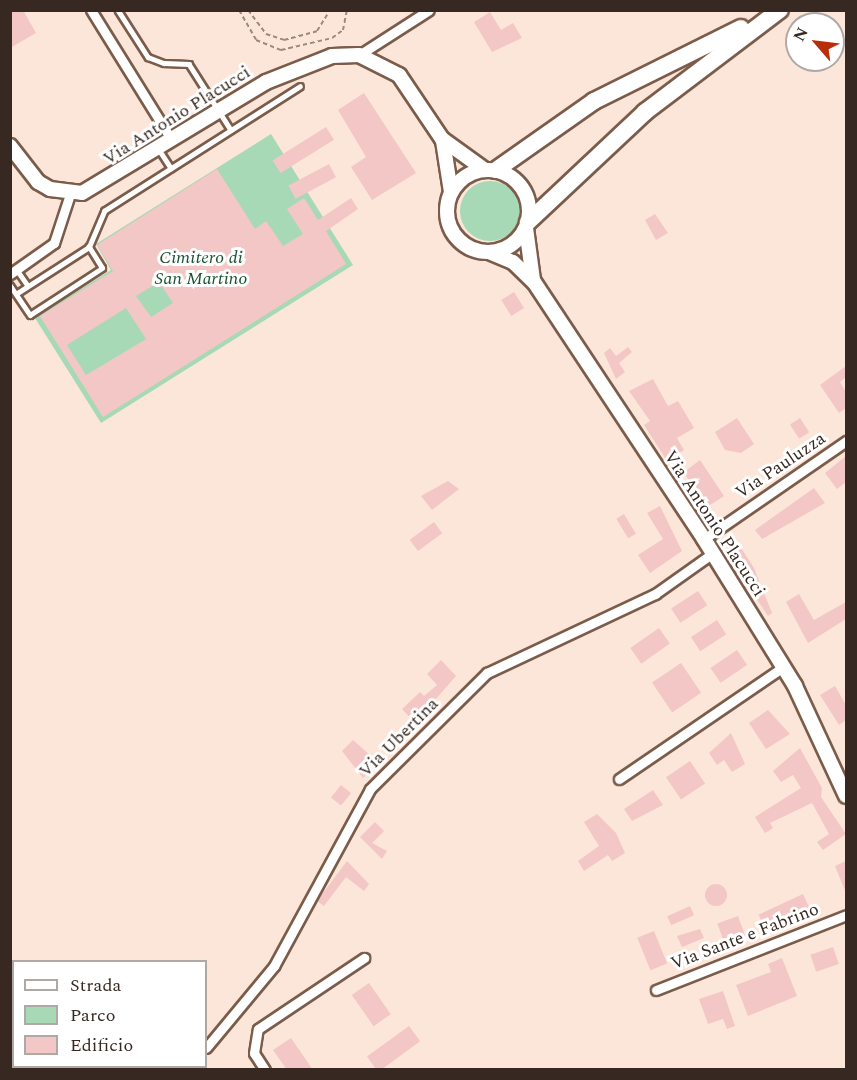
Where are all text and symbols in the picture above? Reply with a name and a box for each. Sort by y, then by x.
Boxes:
north arrow [785,12,845,72]
text: N [787,23,815,46]
street label: Via Antonio Placucci [99,62,255,170]
park label: Cimitero di San Martino [155,248,247,290]
street label: Via Pauluzza [732,428,830,504]
street label: Via Antonio Placucci [659,447,769,601]
street label: Via Ubertina [355,694,443,782]
street label: Via Sante e Fabrino [668,899,822,975]
legend [12,960,207,1068]
text: Strada [70,972,121,999]
text: Parco [70,1002,115,1029]
text: Edificio [70,1032,133,1059]

